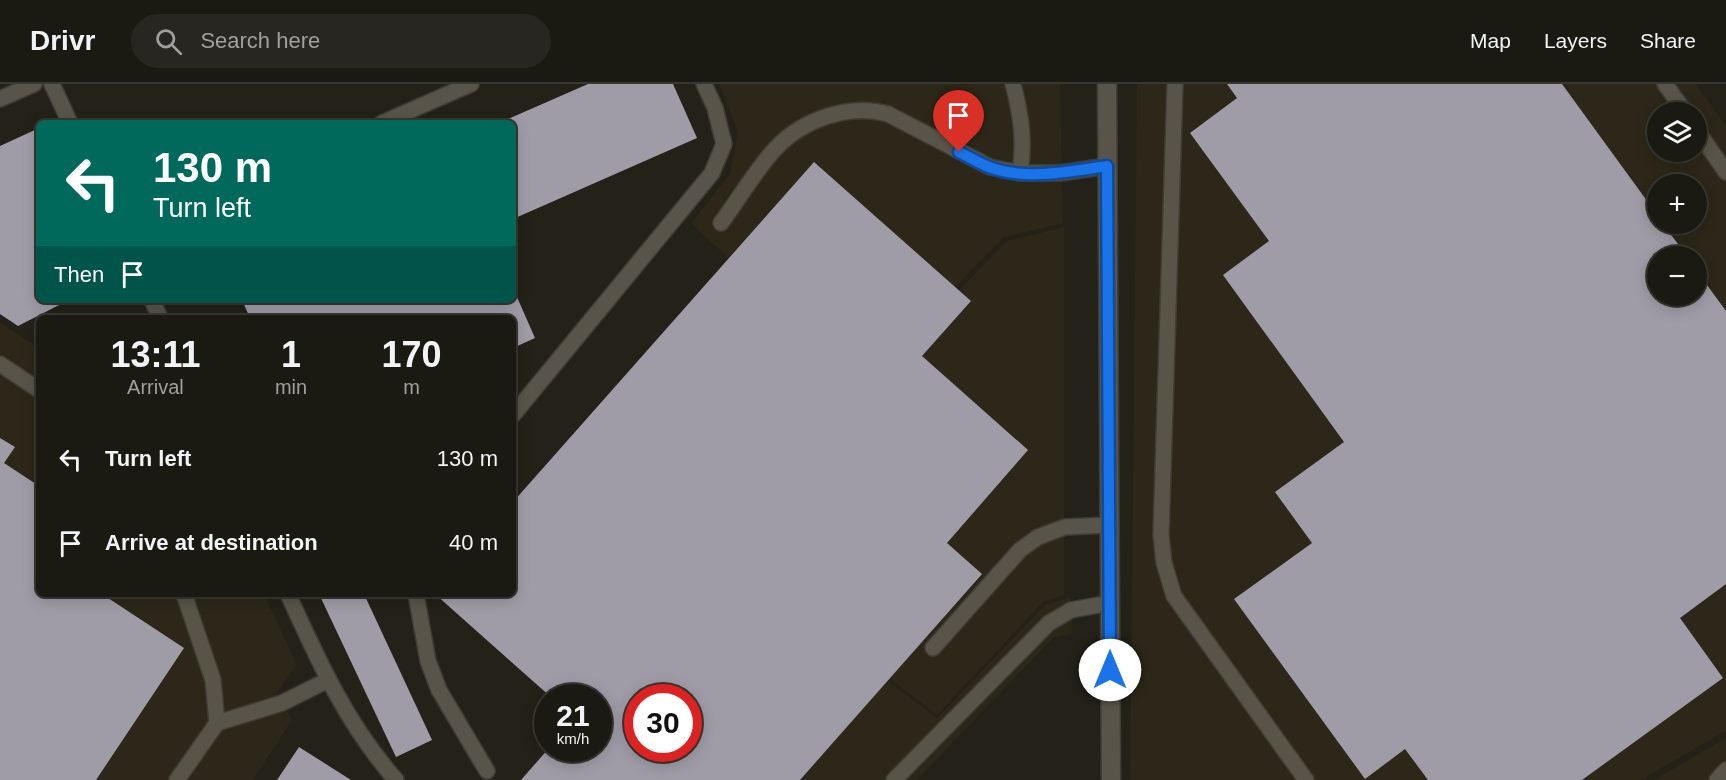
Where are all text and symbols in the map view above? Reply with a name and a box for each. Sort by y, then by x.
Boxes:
search box [131,14,551,68]
text: Drivr [30,25,95,56]
icon: search [152,25,185,58]
text: Search here [200,28,320,53]
text: Map [1470,29,1511,52]
text: Layers [1544,29,1607,52]
text: Share [1640,29,1696,52]
pin [933,90,984,152]
icon: arrive [942,99,975,132]
map controls [1647,102,1707,306]
button: layers [1647,102,1707,162]
icon: left [54,144,132,222]
text: 130 m [153,144,272,191]
button: + [1647,174,1707,234]
text: Turn left [153,193,251,223]
button: − [1647,246,1707,306]
icon: arrive [116,258,149,291]
text: Then [54,262,104,287]
text: 13:11 [110,334,200,375]
text: 1 [281,334,301,375]
text: 170 [382,334,442,375]
text: Arrival [127,376,184,398]
text: min [275,376,307,398]
text: m [403,376,420,398]
icon: left [54,443,87,476]
text: Turn left [105,446,191,471]
text: 130 m [437,446,498,471]
icon: arrive [54,527,87,560]
text: Arrive at destination [105,530,318,555]
text: 40 m [449,530,498,555]
position arrow [1078,638,1142,702]
speed limit sign: 30 [624,684,702,762]
text: 21 [556,699,590,732]
text: km/h [557,730,589,747]

